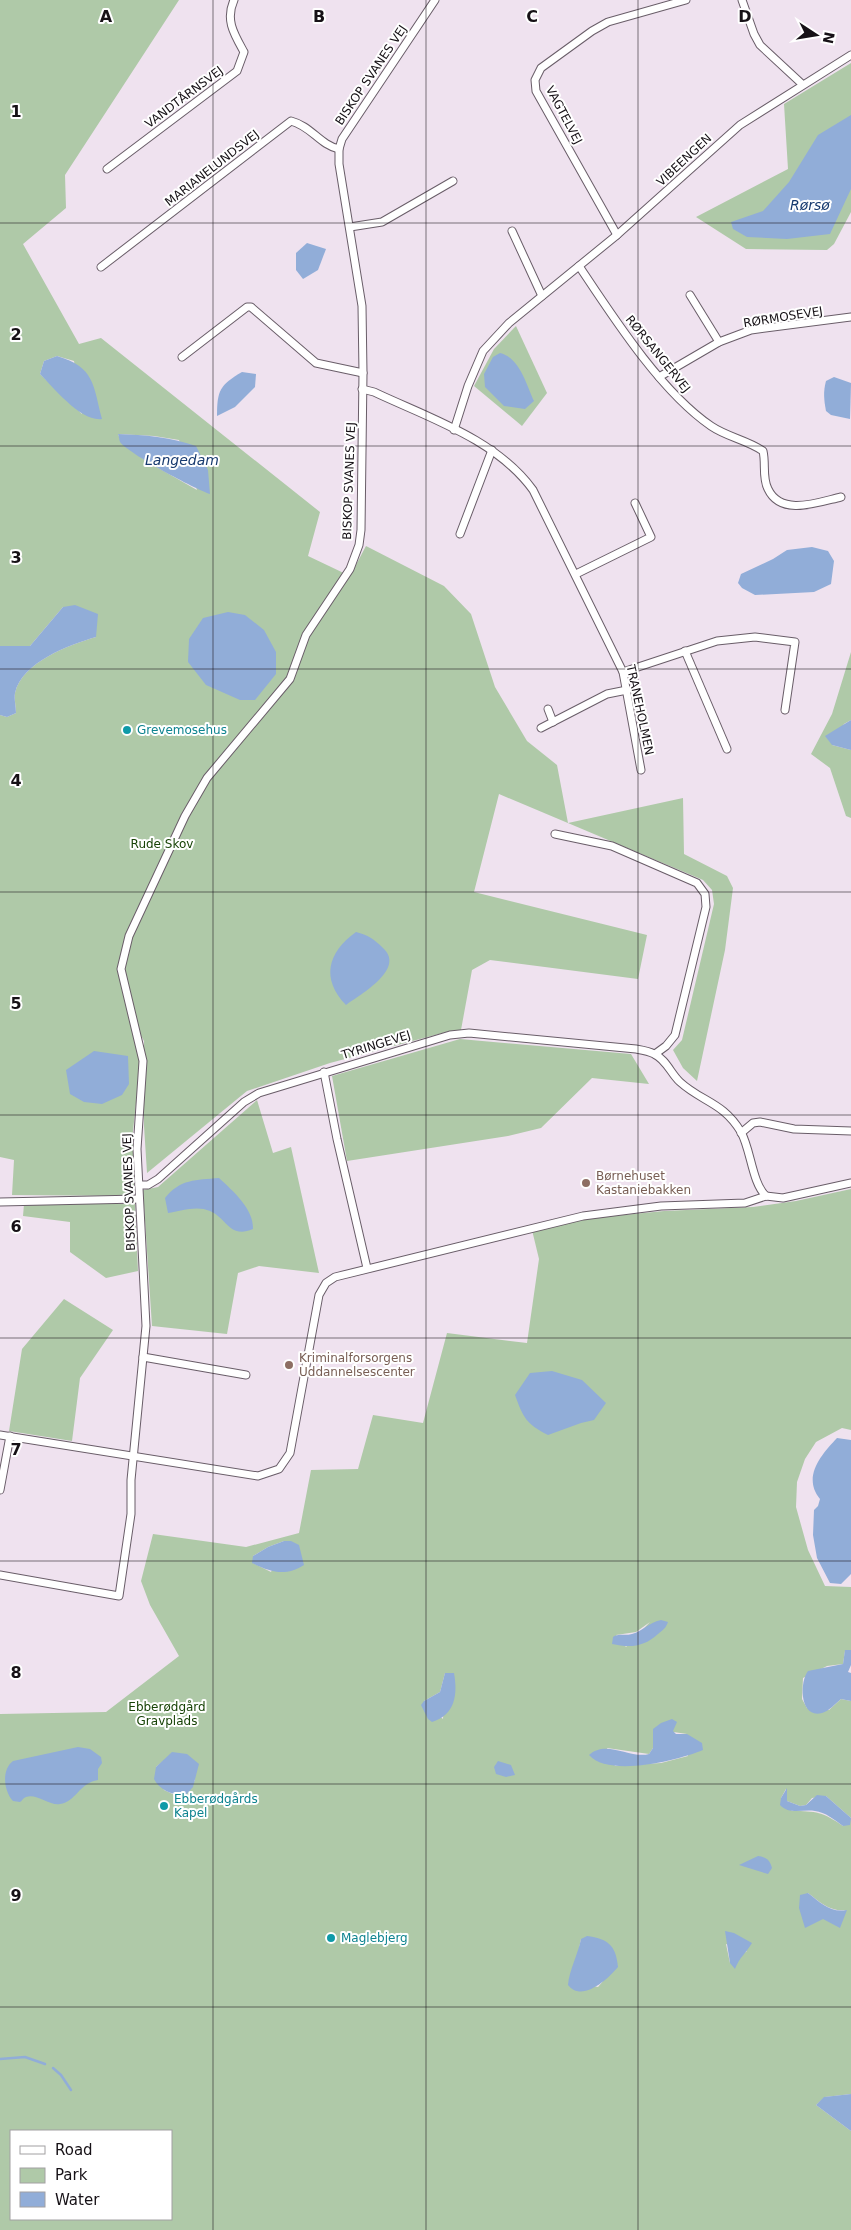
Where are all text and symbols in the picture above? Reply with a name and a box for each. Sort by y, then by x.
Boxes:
text: A [100,7,113,26]
text: B [313,7,325,26]
text: C [526,7,538,26]
text: D [738,7,752,26]
north arrow [791,10,841,60]
street label: BISKOP SVANES VEJ [332,22,410,128]
text: N [820,30,838,45]
street label: VANDTÅRNSVEJ [142,62,226,131]
street label: VAGTELVEJ [543,83,585,147]
text: 1 [10,102,22,121]
street label: MARIANELUNDSVEJ [162,127,262,209]
street label: VIBEENGEN [654,131,714,189]
water label: Rørsø [790,197,830,213]
street label: RØRMOSEVEJ [742,304,824,330]
street label: RØRSANGERVEJ [623,313,693,395]
text: 2 [10,325,22,344]
street label: BISKOP SVANES VEJ [340,422,358,540]
water label: Langedam [145,452,219,468]
text: 3 [10,548,22,567]
street label: TRANEHOLMEN [623,663,656,756]
place label: Grevemosehus [137,723,227,737]
marker: Grevemosehus [121,724,133,736]
text: 4 [10,771,22,790]
park label: Rude Skov [131,837,193,851]
text: 5 [10,994,22,1013]
street label: TYRINGEVEJ [339,1028,412,1062]
street label: BISKOP SVANES VEJ [120,1133,138,1251]
place label: Børnehuset Kastaniebakken [596,1169,691,1197]
marker: Børnehuset Kastaniebakken [580,1177,592,1189]
text: 6 [10,1217,22,1236]
place label: Kriminalforsorgens Uddannelsescenter [299,1351,415,1379]
marker: Kriminalforsorgens Uddannelsescenter [283,1359,295,1371]
text: 7 [10,1440,22,1459]
text: 8 [10,1663,22,1682]
park label: Ebberødgård Gravplads [128,1700,206,1728]
place label: Ebberødgårds Kapel [174,1792,258,1820]
marker: Ebberødgårds Kapel [158,1800,170,1812]
text: 9 [10,1886,22,1905]
place label: Maglebjerg [341,1931,408,1945]
marker: Maglebjerg [325,1932,337,1944]
legend [10,2130,172,2220]
text: Road [55,2141,93,2159]
text: Park [55,2166,88,2184]
text: Water [55,2191,100,2209]

